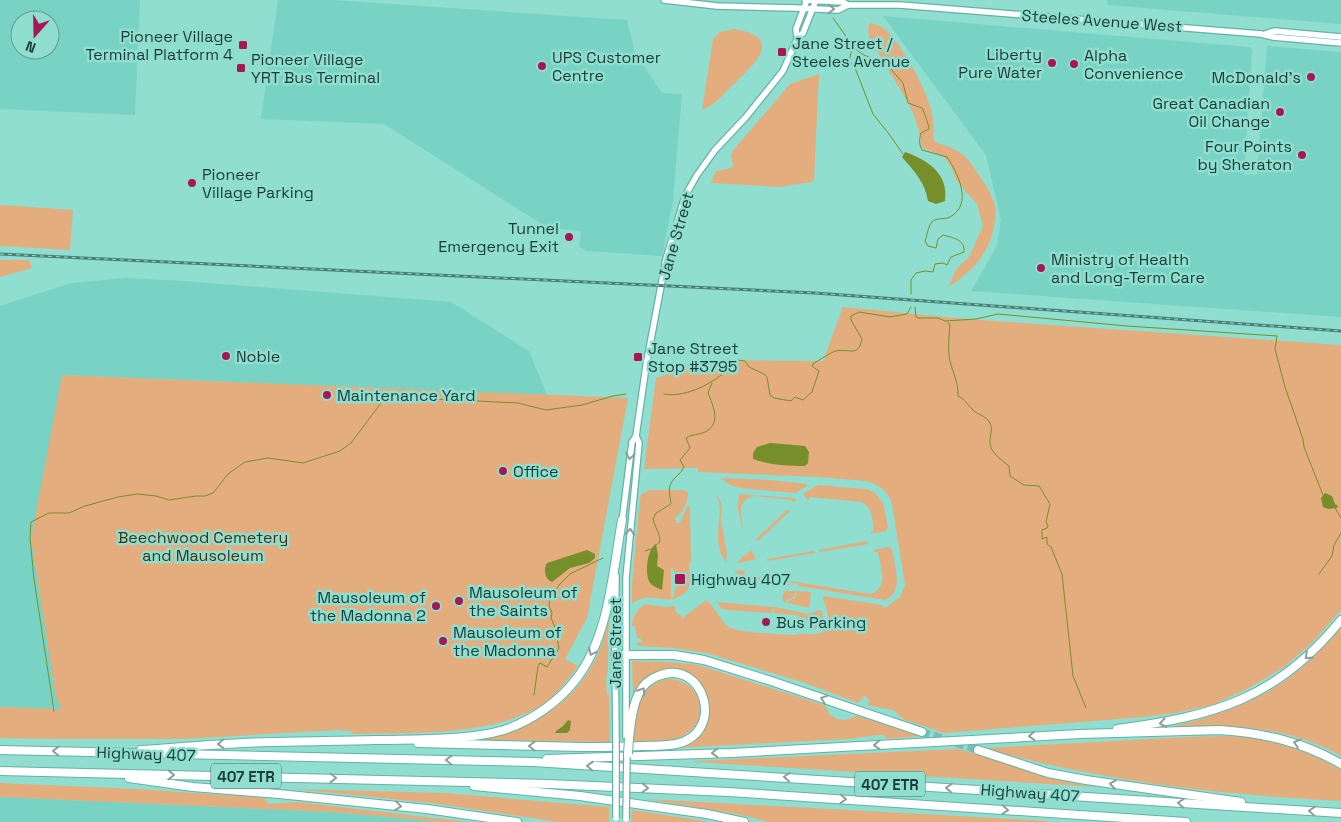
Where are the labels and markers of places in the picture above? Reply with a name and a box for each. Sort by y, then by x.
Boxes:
place label: Pioneer Village Terminal Platform 4 [85,26,233,65]
place label: Jane Street / Steeles Avenue [792,33,910,72]
marker: Pioneer Village Terminal Platform 4 [237,39,249,51]
place label: Liberty Pure Water [958,44,1042,83]
place label: Alpha Convenience [1084,45,1184,84]
marker: Jane Street / Steeles Avenue [776,46,788,58]
place label: UPS Customer Centre [552,47,661,86]
place label: Pioneer Village YRT Bus Terminal [251,49,380,88]
marker: Liberty Pure Water [1046,57,1058,69]
marker: Alpha Convenience [1068,58,1080,70]
marker: UPS Customer Centre [536,60,548,72]
marker: Pioneer Village YRT Bus Terminal [235,62,247,74]
place label: McDonald's [1211,67,1301,88]
marker: McDonald's [1305,71,1317,83]
place label: Great Canadian Oil Change [1153,93,1270,132]
marker: Great Canadian Oil Change [1274,106,1286,118]
place label: Four Points by Sheraton [1197,136,1292,175]
marker: Four Points by Sheraton [1296,149,1308,161]
place label: Pioneer Village Parking [202,164,314,203]
marker: Pioneer Village Parking [186,177,198,189]
place label: Tunnel Emergency Exit [438,218,559,257]
marker: Tunnel Emergency Exit [563,231,575,243]
place label: Ministry of Health and Long-Term Care [1051,249,1205,288]
marker: Ministry of Health and Long-Term Care [1035,262,1047,274]
place label: Jane Street Stop #3795 [648,338,739,377]
place label: Noble [236,346,280,367]
marker: Noble [220,350,232,362]
marker: Jane Street Stop #3795 [632,351,644,363]
place label: Maintenance Yard [337,385,476,406]
marker: Maintenance Yard [321,389,333,401]
place label: Office [513,461,559,482]
marker: Office [497,465,509,477]
place label: Highway 407 [691,569,790,590]
marker: Highway 407 [673,572,687,586]
place label: Mausoleum of the Saints [469,582,578,621]
place label: Mausoleum of the Madonna 2 [310,587,426,626]
marker: Mausoleum of the Saints [453,595,465,607]
marker: Mausoleum of the Madonna 2 [430,600,442,612]
place label: Bus Parking [776,612,866,633]
marker: Bus Parking [760,616,772,628]
place label: Mausoleum of the Madonna [453,622,562,661]
marker: Mausoleum of the Madonna [437,635,449,647]

